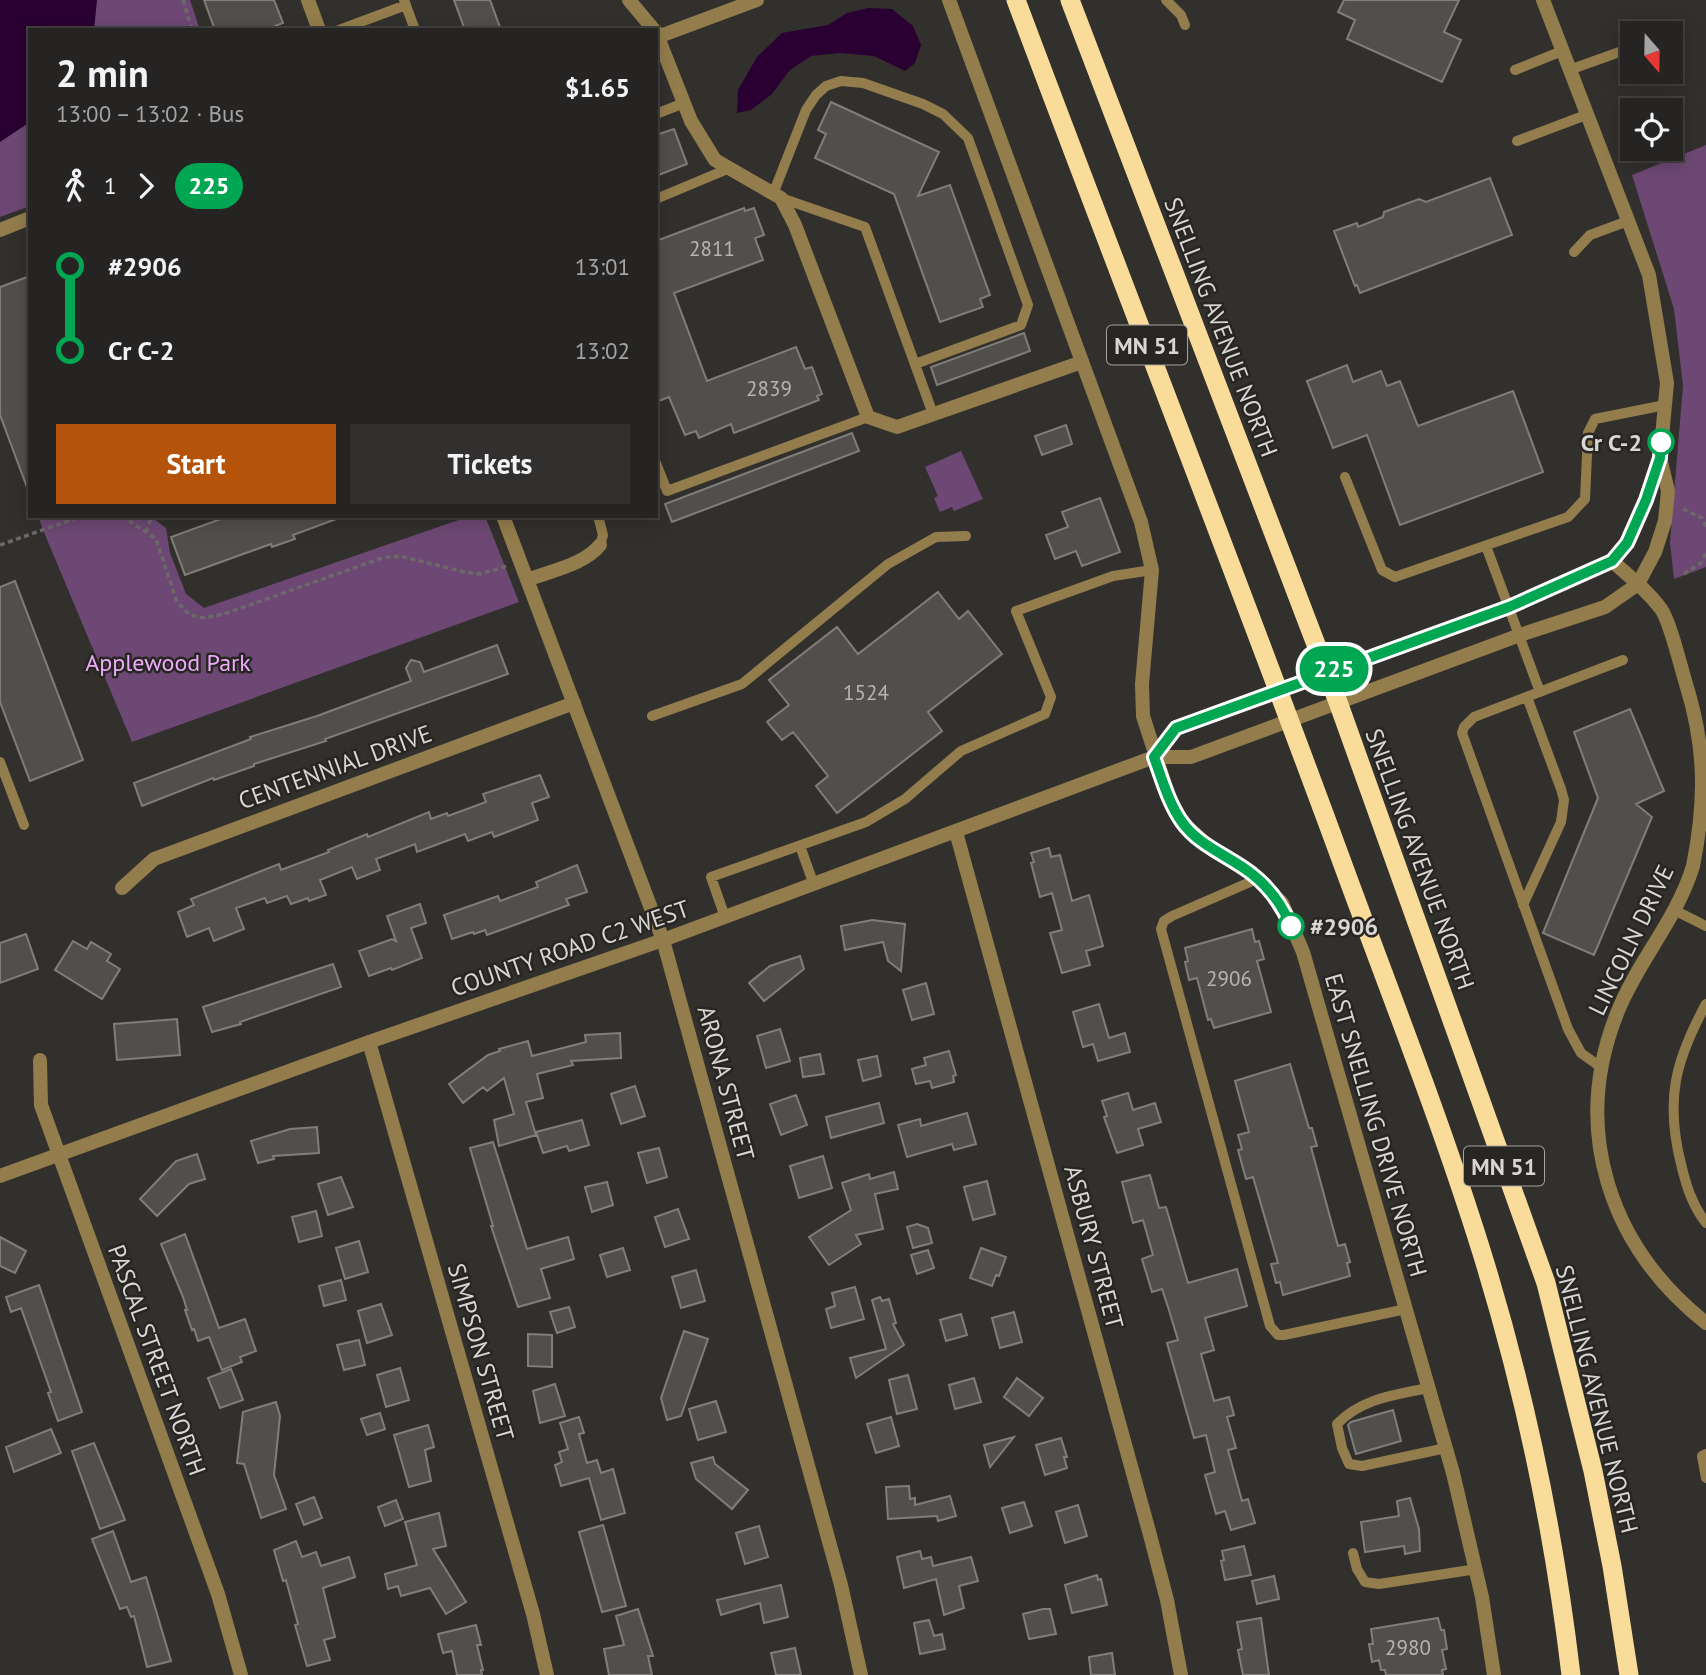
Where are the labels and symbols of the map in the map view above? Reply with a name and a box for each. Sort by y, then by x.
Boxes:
north arrow [1620,21,1684,84]
street label: SNELLING AVENUE NORTH [1157,193,1285,461]
house number: 2811 [689,235,735,262]
road number: MN 51 [1107,326,1187,364]
house number: 2839 [746,375,792,402]
place label: Cr C-2 [1581,427,1642,458]
marker: Cr C-2 [1648,429,1674,455]
line badge: 225 [1294,646,1374,692]
park label: Applewood Park [85,647,251,678]
house number: 1524 [843,679,889,706]
street label: CENTENNIAL DRIVE [234,718,436,816]
street label: SNELLING AVENUE NORTH [1358,724,1482,994]
street label: LINCOLN DRIVE [1581,860,1681,1020]
street label: COUNTY ROAD C2 WEST [447,893,693,1003]
place label: #2906 [1310,911,1378,942]
marker: #2906 [1278,913,1304,939]
house number: 2906 [1206,965,1252,992]
street label: EAST SNELLING DRIVE NORTH [1318,970,1434,1280]
street label: ARONA STREET [690,1002,762,1164]
road number: MN 51 [1464,1147,1544,1186]
street label: ASBURY STREET [1057,1162,1131,1332]
street label: PASCAL STREET NORTH [101,1240,213,1480]
street label: SIMPSON STREET [441,1260,521,1444]
street label: SNELLING AVENUE NORTH [1549,1262,1645,1536]
house number: 2980 [1385,1634,1431,1661]

